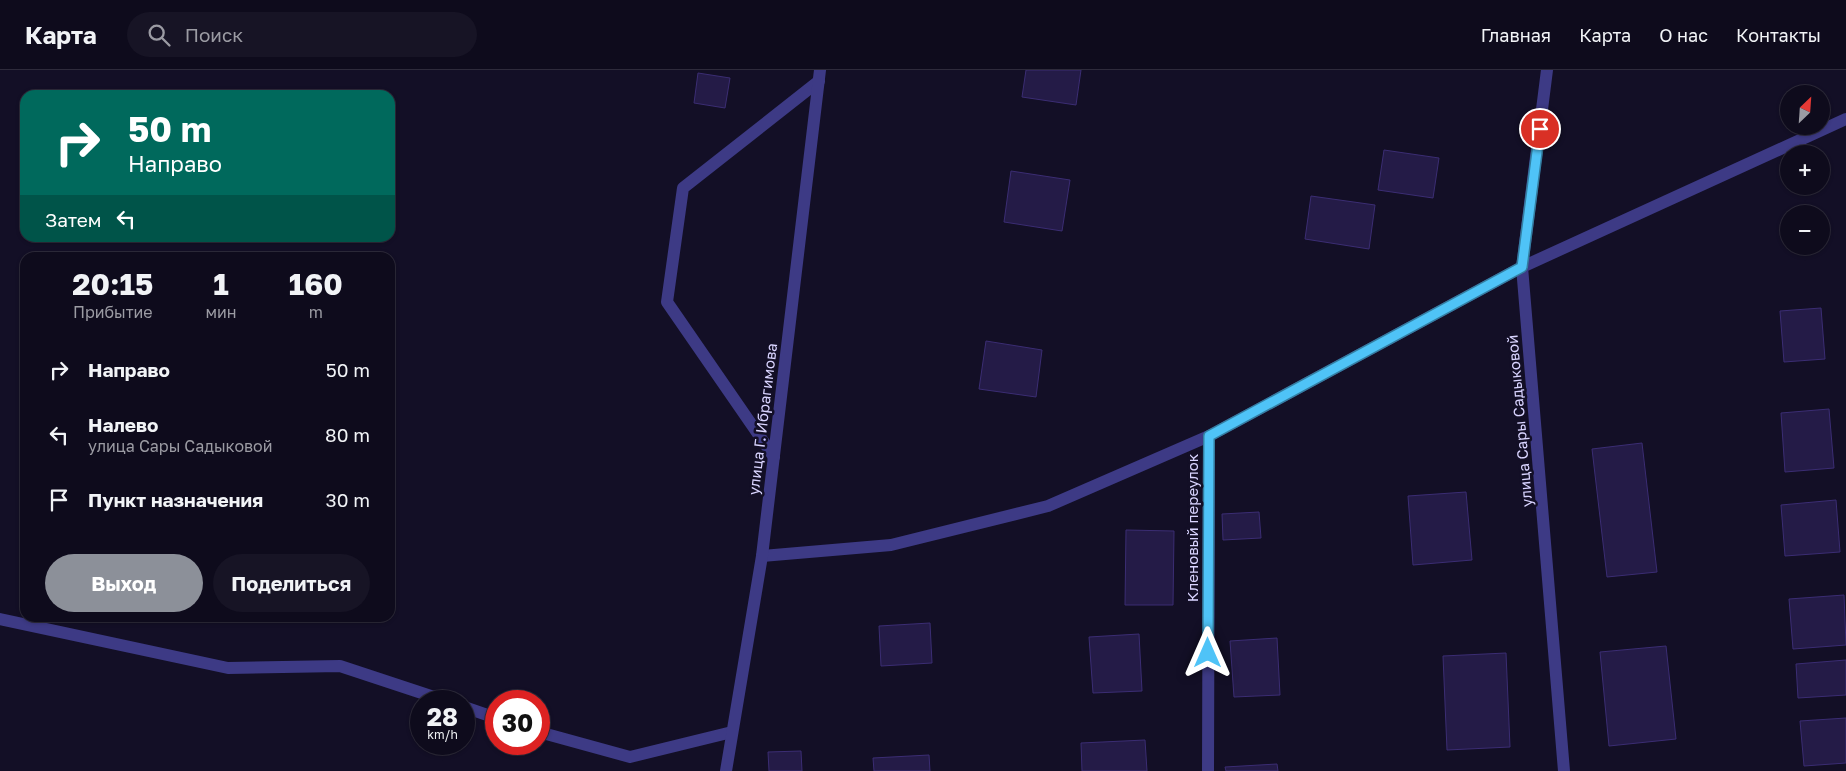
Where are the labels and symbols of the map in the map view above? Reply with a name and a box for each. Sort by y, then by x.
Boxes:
north arrow [1780,85,1830,135]
pin [1519,108,1561,150]
street label: улица Сары Садыковой [1502,334,1536,508]
street label: улица Г. Ибрагимова [744,342,780,496]
street label: Кленовый переулок [1183,453,1201,602]
position arrow [1181,626,1233,678]
speed limit sign: 30 [485,690,550,755]

